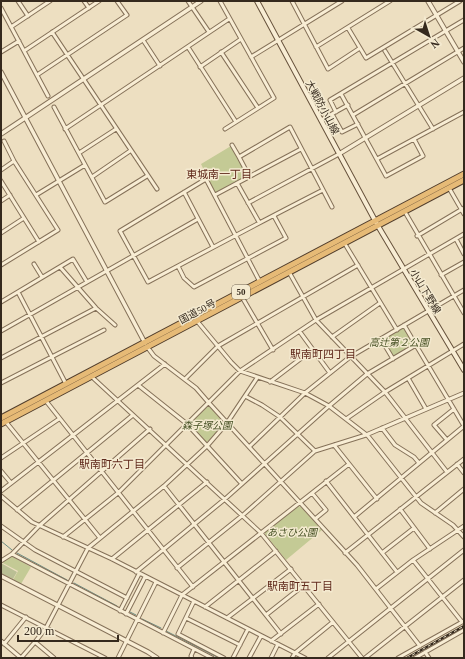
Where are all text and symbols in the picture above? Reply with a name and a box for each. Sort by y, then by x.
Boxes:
north arrow [409,16,449,56]
text: N [428,37,442,51]
street label: 大戦防小山線 [304,78,341,136]
district label: 東城南一丁目 [186,168,252,180]
street label: 小山下野線 [408,267,443,316]
road number: 50 [232,285,250,299]
street label: 国道50号 [177,297,217,326]
park label: 高辻第２公園 [369,337,431,348]
district label: 駅南町四丁目 [290,348,356,360]
park label: 森子塚公園 [182,420,234,431]
district label: 駅南町六丁目 [79,458,145,470]
park label: あさひ公園 [267,527,319,538]
district label: 駅南町五丁目 [267,580,333,592]
scale bar [18,617,118,643]
text: 200 m [24,624,55,638]

